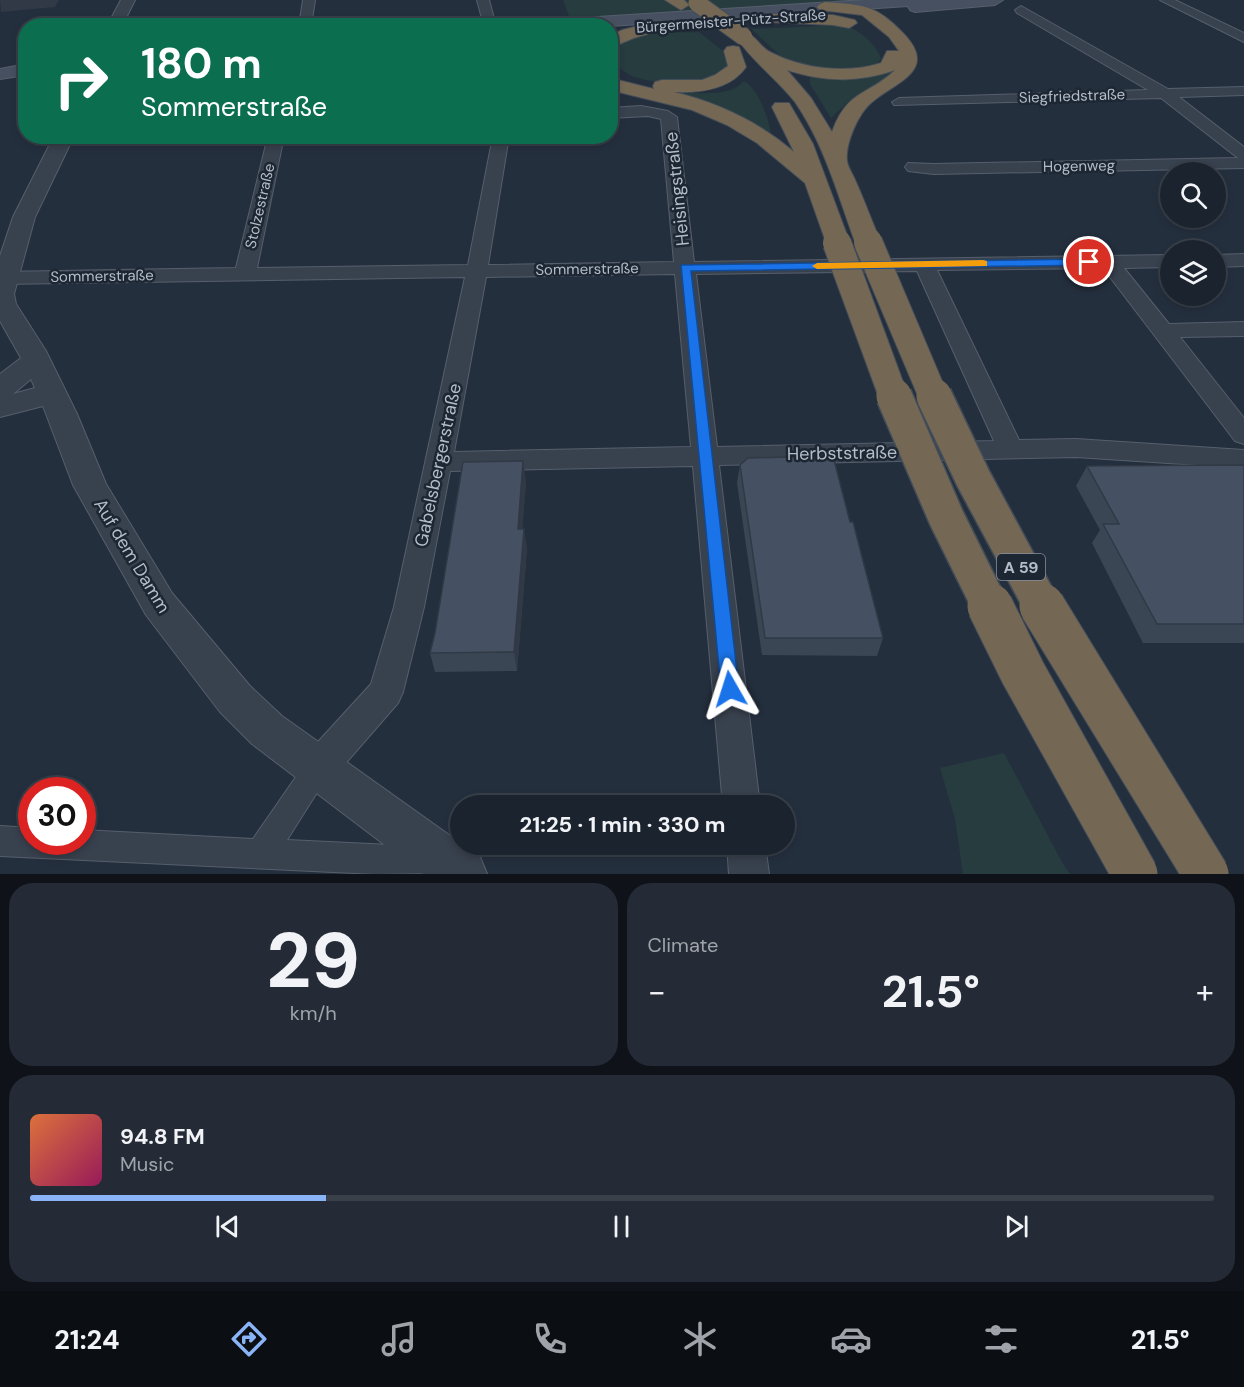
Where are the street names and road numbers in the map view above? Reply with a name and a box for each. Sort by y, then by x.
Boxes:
street label: Bürgermeister-Pütz-Straße [635,4,827,38]
street label: Siegfriedstraße [1019,84,1125,108]
street label: Heisingstraße [659,131,695,247]
street label: Hogenweg [1043,155,1115,177]
street label: Stolzestraße [240,161,280,251]
street label: Sommerstraße [535,258,639,280]
street label: Sommerstraße [50,265,154,287]
street label: Gabelsbergerstraße [409,381,467,549]
street label: Herbststraße [787,440,897,466]
street label: Auf dem Damm [88,494,176,618]
road number: A 59 [997,554,1045,580]

